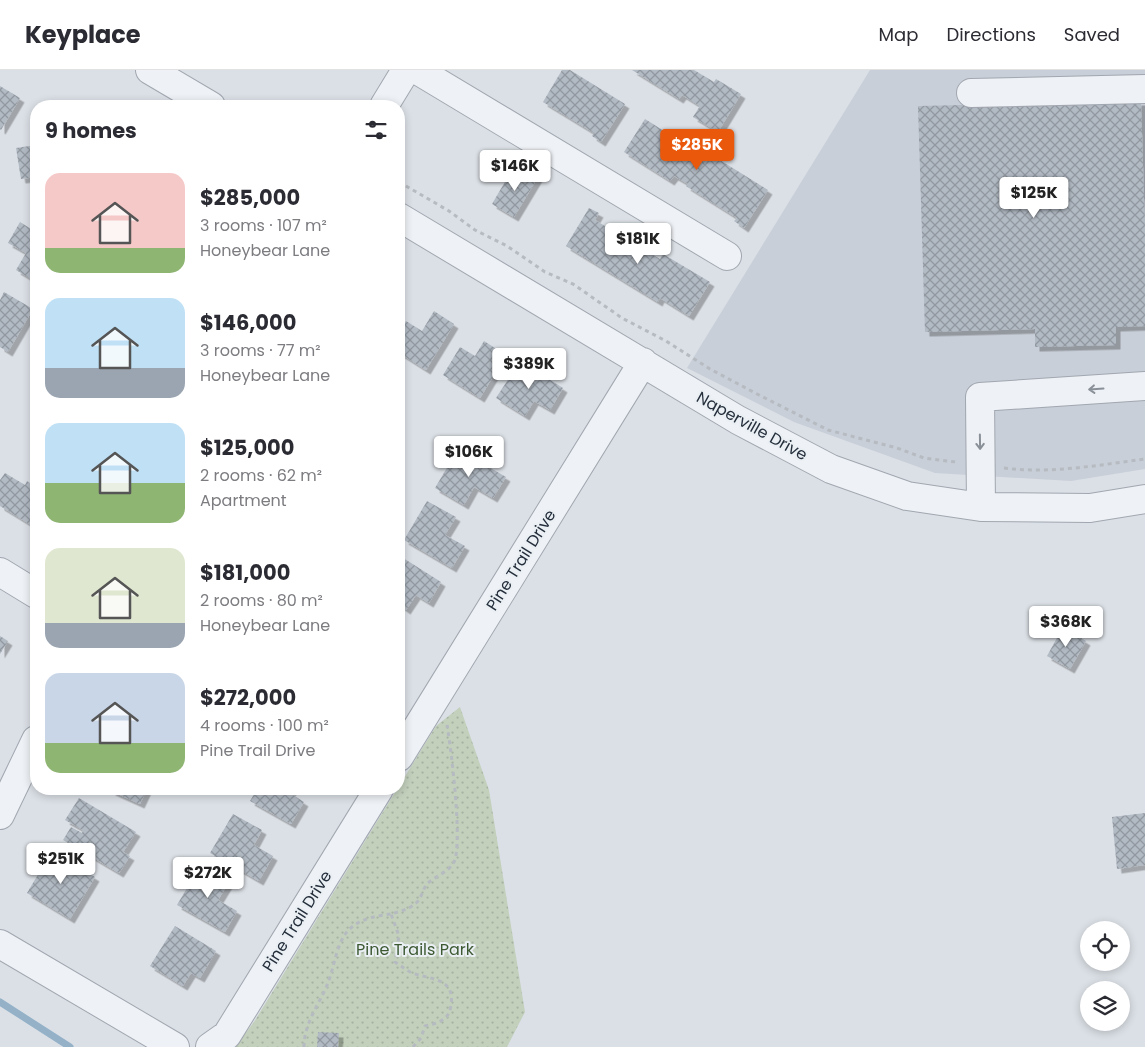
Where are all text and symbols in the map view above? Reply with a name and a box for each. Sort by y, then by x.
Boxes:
text: Keyplace [25,18,141,51]
text: Map [879,22,918,47]
text: Directions [946,22,1036,47]
text: Saved [1064,22,1120,47]
text: 9 homes [45,116,137,145]
icon: filters [362,116,390,144]
pin: $285K [662,128,732,171]
text: $285K [671,133,723,156]
pin: $146K [480,150,550,192]
text: $146K [491,154,539,177]
pin: $125K [999,176,1069,219]
text: $125K [1010,181,1058,204]
text: $285,000 [200,183,300,212]
icon: home [85,193,145,253]
text: 3 rooms · 107 m² [200,214,327,237]
pin: $181K [603,222,673,265]
text: $181K [616,227,660,250]
text: Honeybear Lane [200,239,330,262]
text: $146,000 [200,308,296,337]
icon: home [85,318,145,378]
text: 3 rooms · 77 m² [200,339,320,362]
pin: $389K [494,348,564,390]
text: $389K [503,352,555,375]
text: Honeybear Lane [200,364,330,387]
one-way arrow [1089,384,1105,394]
street label: Naperville Drive [692,386,812,466]
text: $125,000 [200,433,294,462]
one-way arrow [975,434,985,450]
pin: $106K [434,436,504,478]
text: $106K [445,440,493,463]
icon: home [85,443,145,503]
text: 2 rooms · 62 m² [200,464,322,487]
text: Apartment [200,489,287,512]
street label: Pine Trail Drive [481,505,561,615]
text: $181,000 [200,558,290,587]
icon: home [85,568,145,628]
text: 2 rooms · 80 m² [200,589,323,612]
pin: $368K [1031,606,1101,648]
text: $368K [1040,610,1092,633]
text: Honeybear Lane [200,614,330,637]
text: $272,000 [200,683,296,712]
icon: home [85,693,145,753]
text: 4 rooms · 100 m² [200,714,329,737]
text: Pine Trail Drive [200,739,315,762]
pin: $251K [26,842,96,885]
text: $251K [37,847,85,870]
pin: $272K [173,856,243,899]
text: $272K [184,861,232,884]
street label: Pine Trail Drive [257,866,337,976]
map controls [1080,921,1130,1031]
button: locate [1080,921,1130,971]
park label: Pine Trails Park [356,938,475,961]
button: layers [1080,981,1130,1031]

